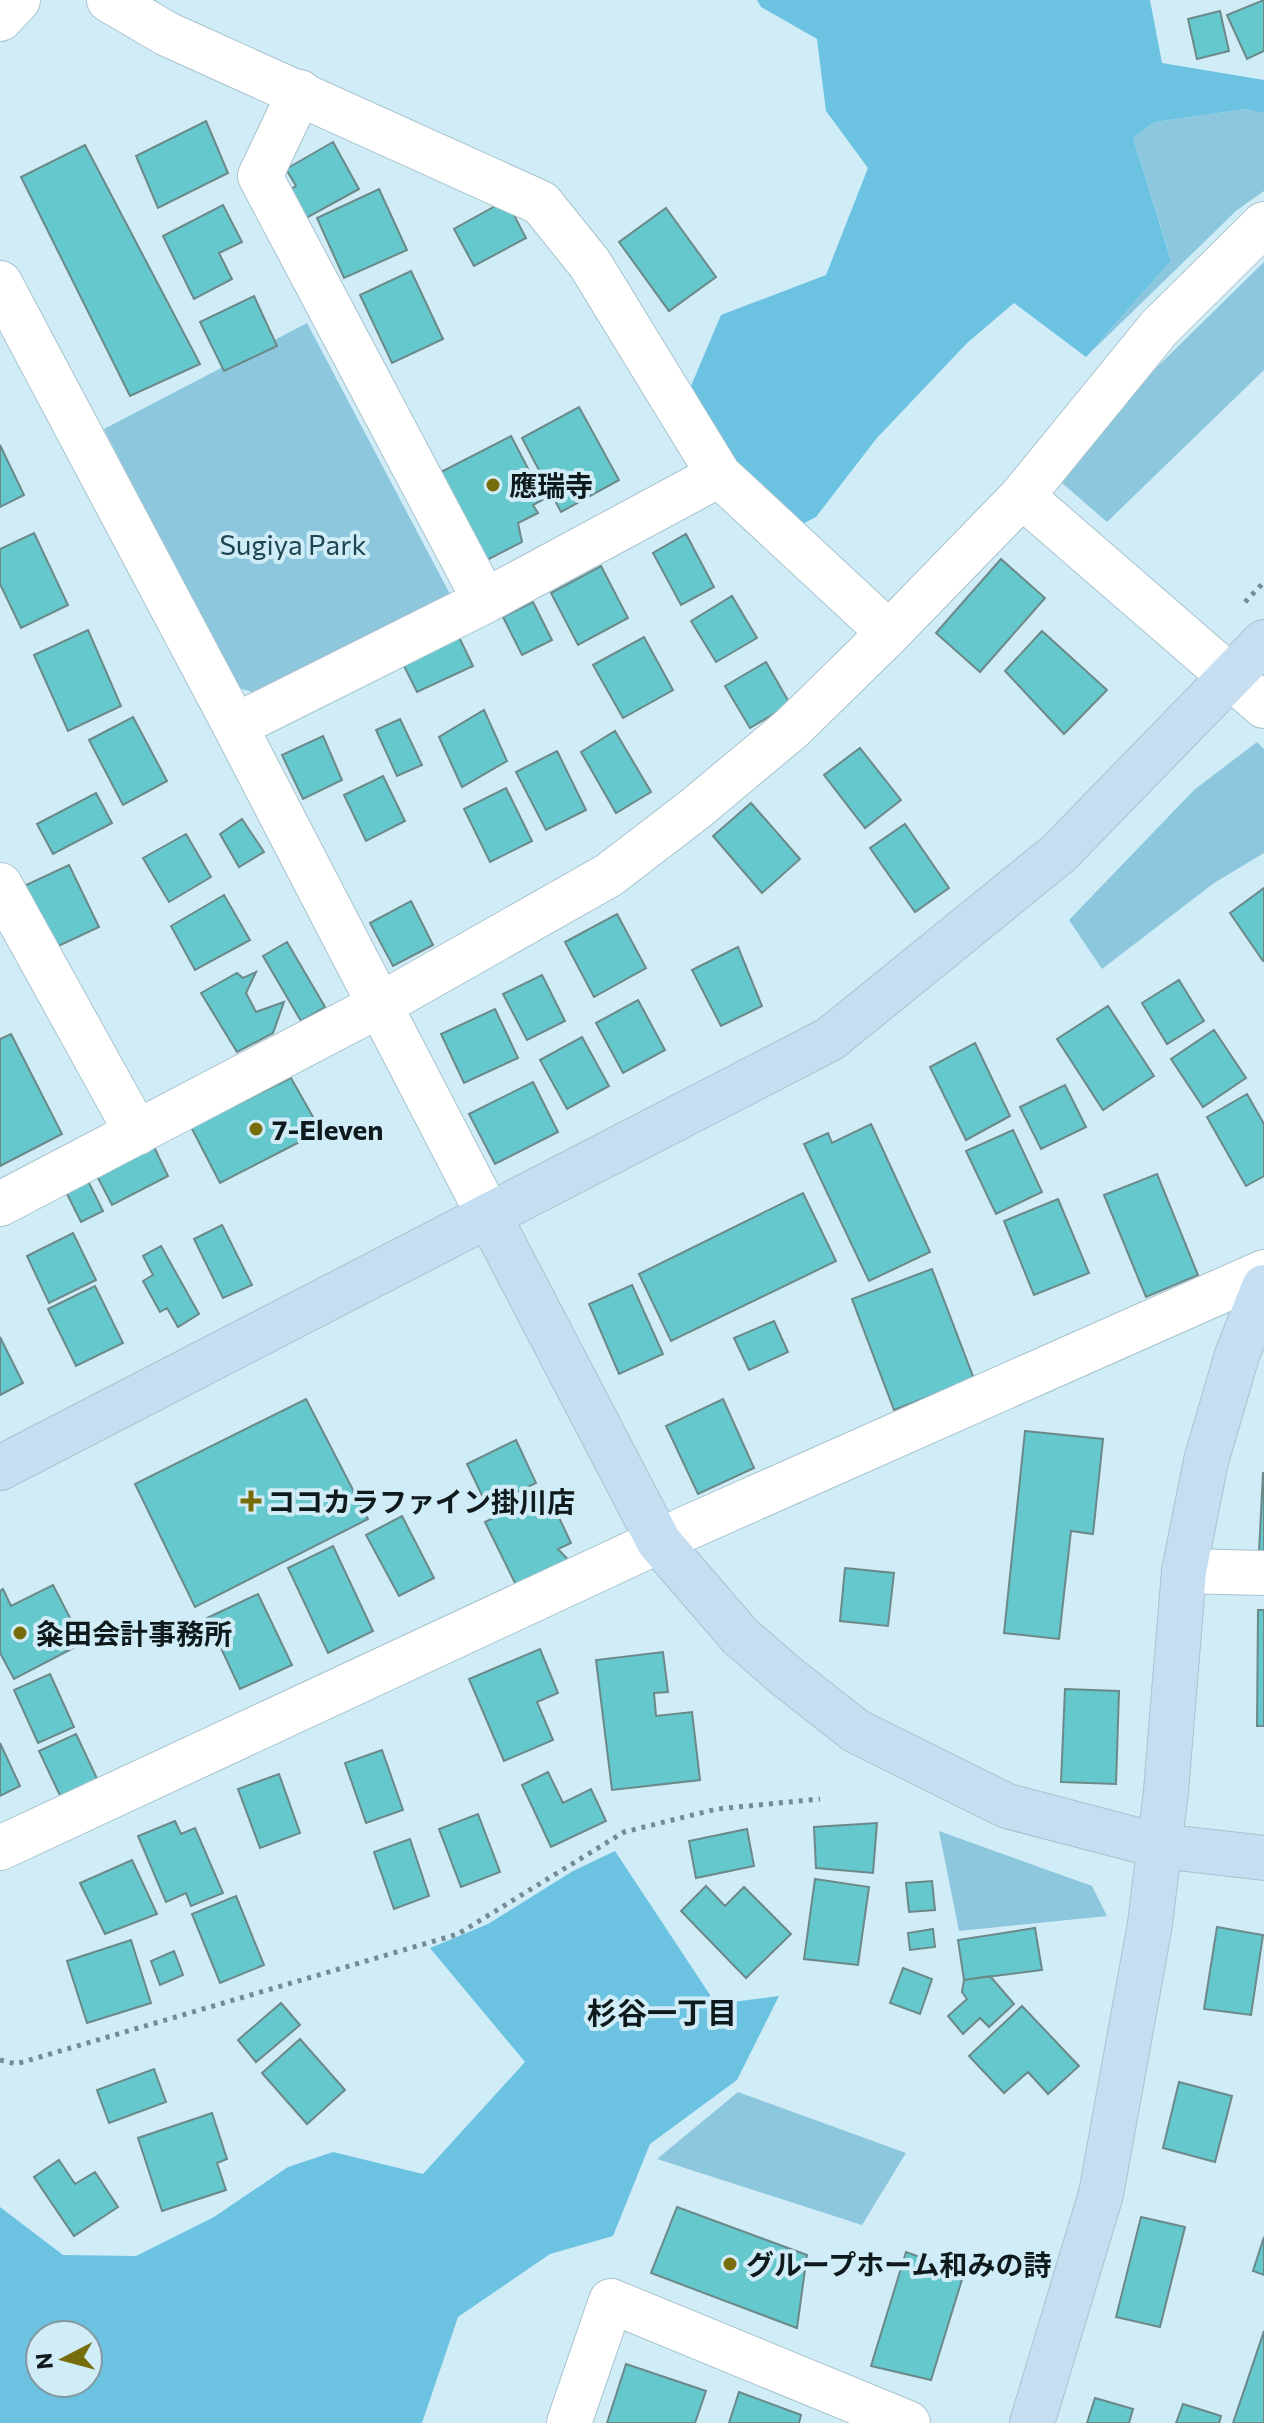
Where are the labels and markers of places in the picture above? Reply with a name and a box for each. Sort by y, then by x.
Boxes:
place label: 應瑞寺 [509,468,593,502]
marker: 應瑞寺 [484,476,502,494]
place label: 7-Eleven [272,1112,383,1146]
marker: 7-Eleven [247,1120,265,1138]
place label: ココカラファイン掛川店 [267,1484,575,1518]
marker: ココカラファイン掛川店 [242,1492,260,1510]
place label: 粂田会計事務所 [36,1616,232,1650]
marker: 粂田会計事務所 [11,1624,29,1642]
place label: グループホーム和みの詩 [746,2247,1051,2281]
marker: グループホーム和みの詩 [721,2255,739,2273]

